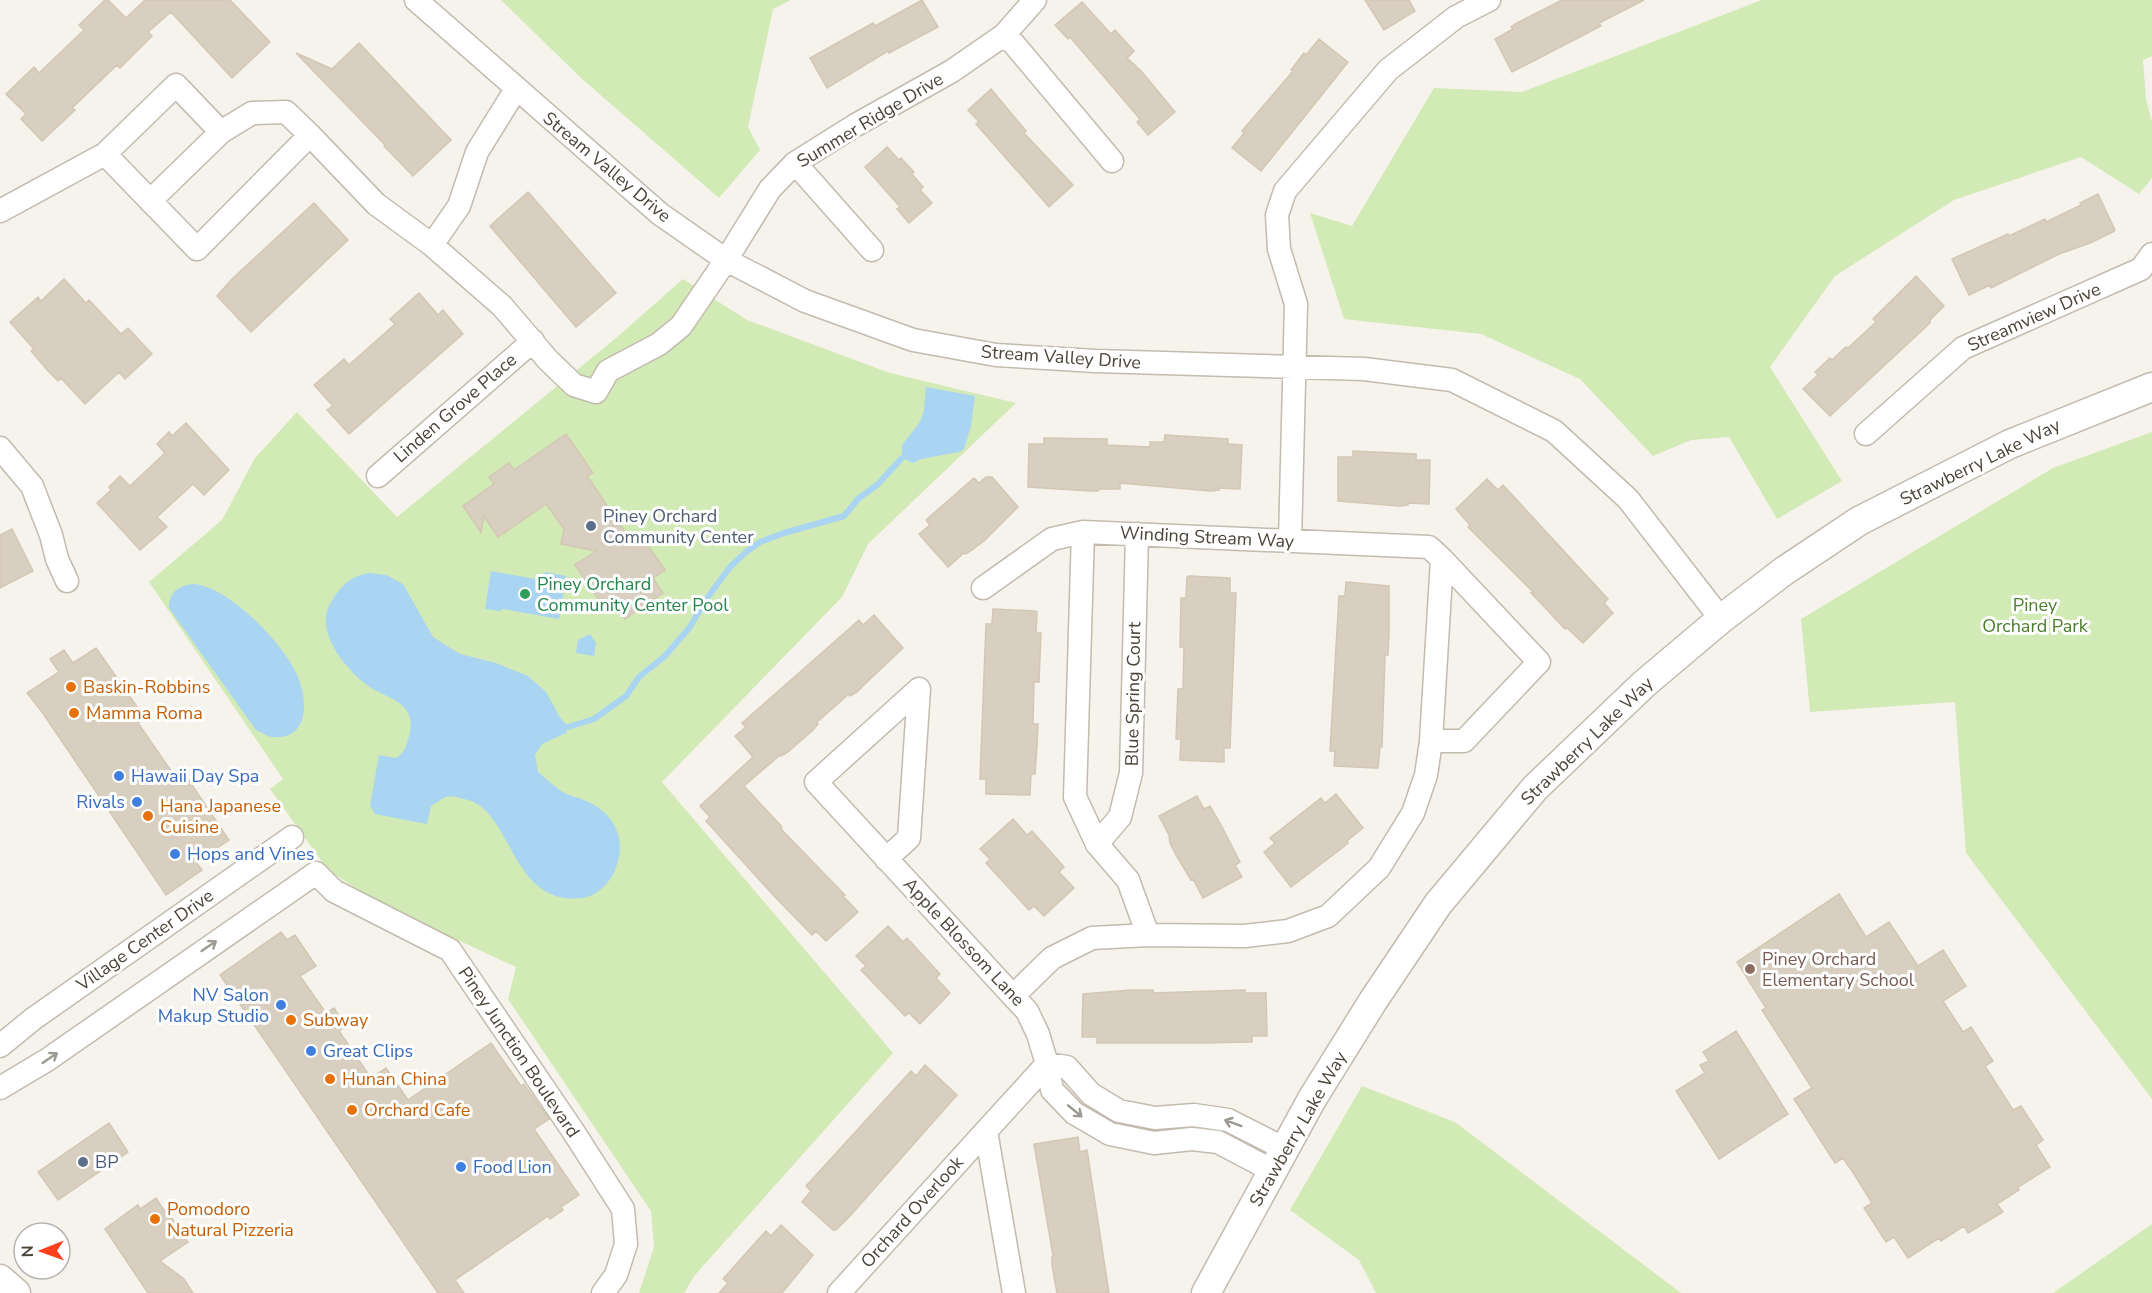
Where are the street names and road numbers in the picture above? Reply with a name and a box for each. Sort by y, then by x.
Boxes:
street label: Summer Ridge Drive [792,67,948,173]
street label: Stream Valley Drive [538,106,676,228]
street label: Streamview Drive [1964,277,2104,357]
street label: Stream Valley Drive [980,339,1142,375]
street label: Linden Grove Place [388,348,522,468]
street label: Strawberry Lake Way [1896,412,2065,511]
street label: Winding Stream Way [1119,520,1296,554]
street label: Blue Spring Court [1120,621,1146,766]
street label: Strawberry Lake Way [1516,671,1659,811]
street label: Apple Blossom Lane [898,873,1030,1011]
street label: Village Center Drive [71,884,218,997]
street label: Piney Junction Boulevard [453,962,585,1142]
street label: Strawberry Lake Way [1244,1046,1353,1211]
street label: Orchard Overlook [855,1150,969,1273]

